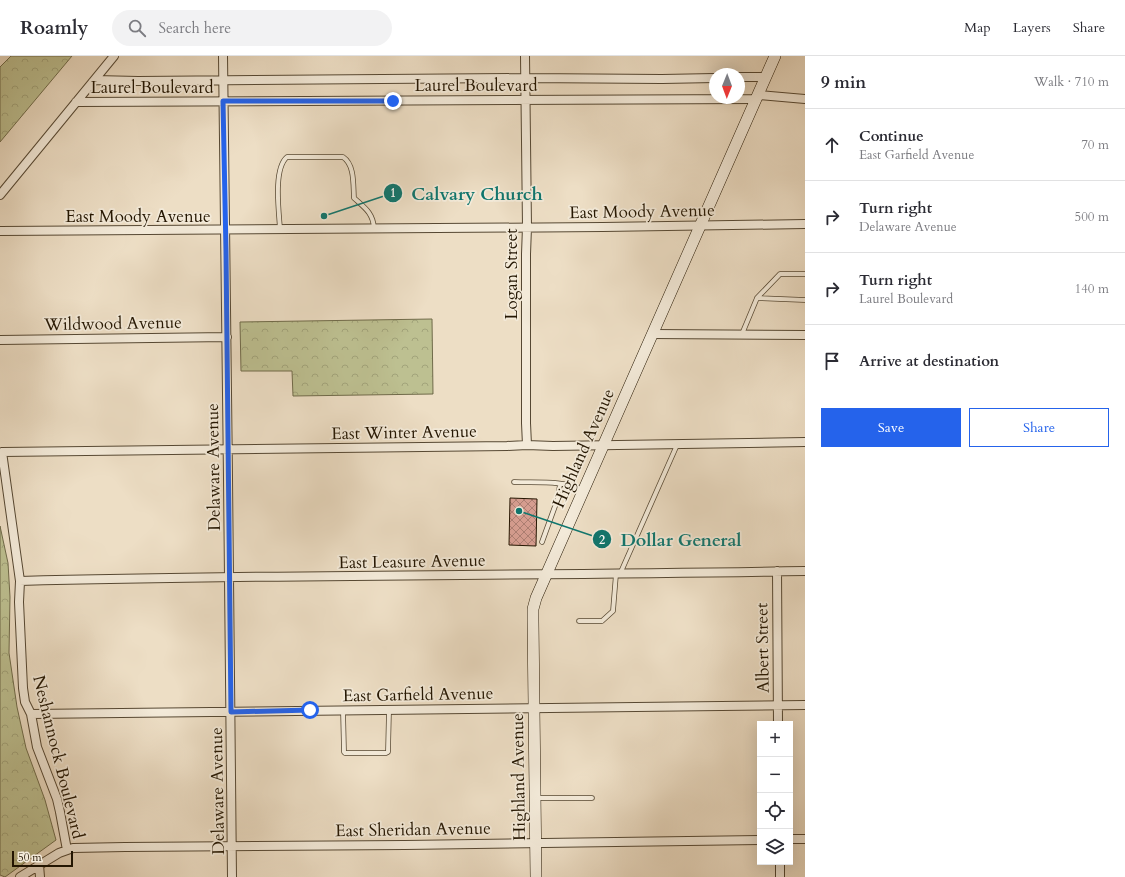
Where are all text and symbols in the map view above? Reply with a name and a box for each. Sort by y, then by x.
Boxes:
search box [112,10,392,46]
text: Roamly [20,15,88,41]
icon: search [126,17,148,39]
text: Search here [158,18,231,38]
text: Map [964,18,991,37]
text: Layers [1013,18,1051,37]
text: Share [1073,18,1105,37]
north arrow [709,68,745,104]
text: 9 min [821,71,866,94]
text: Walk · 710 m [1034,73,1109,91]
street label: Laurel Boulevard [414,74,538,97]
street label: Laurel Boulevard [90,76,214,99]
route end [384,92,402,110]
text: Continue [859,126,924,146]
icon: ahead [821,134,843,156]
text: 70 m [1081,136,1109,154]
text: East Garfield Avenue [859,146,974,164]
callout: Calvary Church [383,178,551,208]
text: Calvary Church [411,182,543,207]
text: 1 [390,185,396,201]
text: Turn right [859,198,932,218]
street label: East Moody Avenue [569,199,715,224]
street label: East Moody Avenue [65,205,211,228]
icon: right [821,206,843,228]
text: 500 m [1075,208,1109,226]
text: Delaware Avenue [859,218,957,236]
street label: Logan Street [500,228,523,320]
text: Turn right [859,270,932,290]
icon: right [821,278,843,300]
text: 140 m [1075,280,1109,298]
text: Laurel Boulevard [859,290,953,308]
street label: Wildwood Avenue [43,311,182,336]
icon: arrive [821,350,843,372]
text: Arrive at destination [859,351,999,371]
street label: Highland Avenue [547,385,620,511]
street label: Delaware Avenue [201,403,226,531]
button: Save [821,408,961,447]
button: Share [969,408,1109,447]
street label: East Winter Avenue [331,420,477,445]
callout: Dollar General [592,524,749,554]
text: Dollar General [620,528,742,553]
text: 2 [599,532,605,548]
street label: East Leasure Avenue [338,549,486,574]
street label: Albert Street [750,602,775,693]
street label: Neshannock Boulevard [27,673,90,841]
street label: East Garfield Avenue [342,682,494,707]
route start [301,701,319,719]
street label: Highland Avenue [506,713,531,841]
map controls [757,721,793,865]
button: + [757,721,793,757]
street label: Delaware Avenue [205,727,230,855]
button: − [757,757,793,793]
button: locate [757,793,793,829]
street label: East Sheridan Avenue [335,817,491,842]
button: layers [757,829,793,865]
scale bar [12,849,73,868]
text: 50 m [18,850,42,865]

